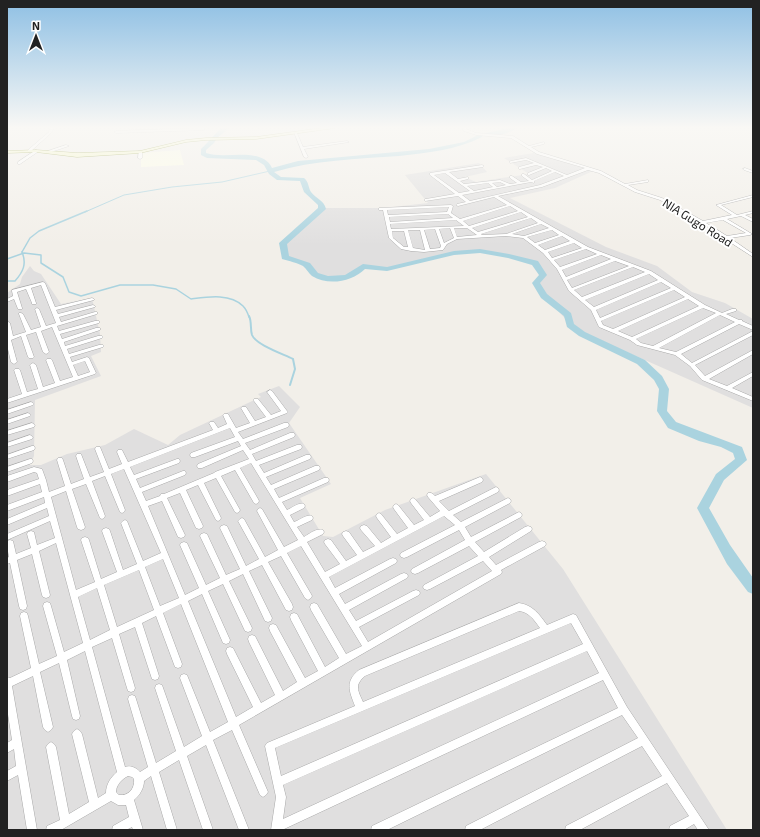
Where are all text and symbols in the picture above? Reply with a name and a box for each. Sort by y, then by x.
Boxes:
north arrow [16,16,56,56]
text: N [32,19,40,32]
street label: NIA Gugo Road [661,195,735,249]

